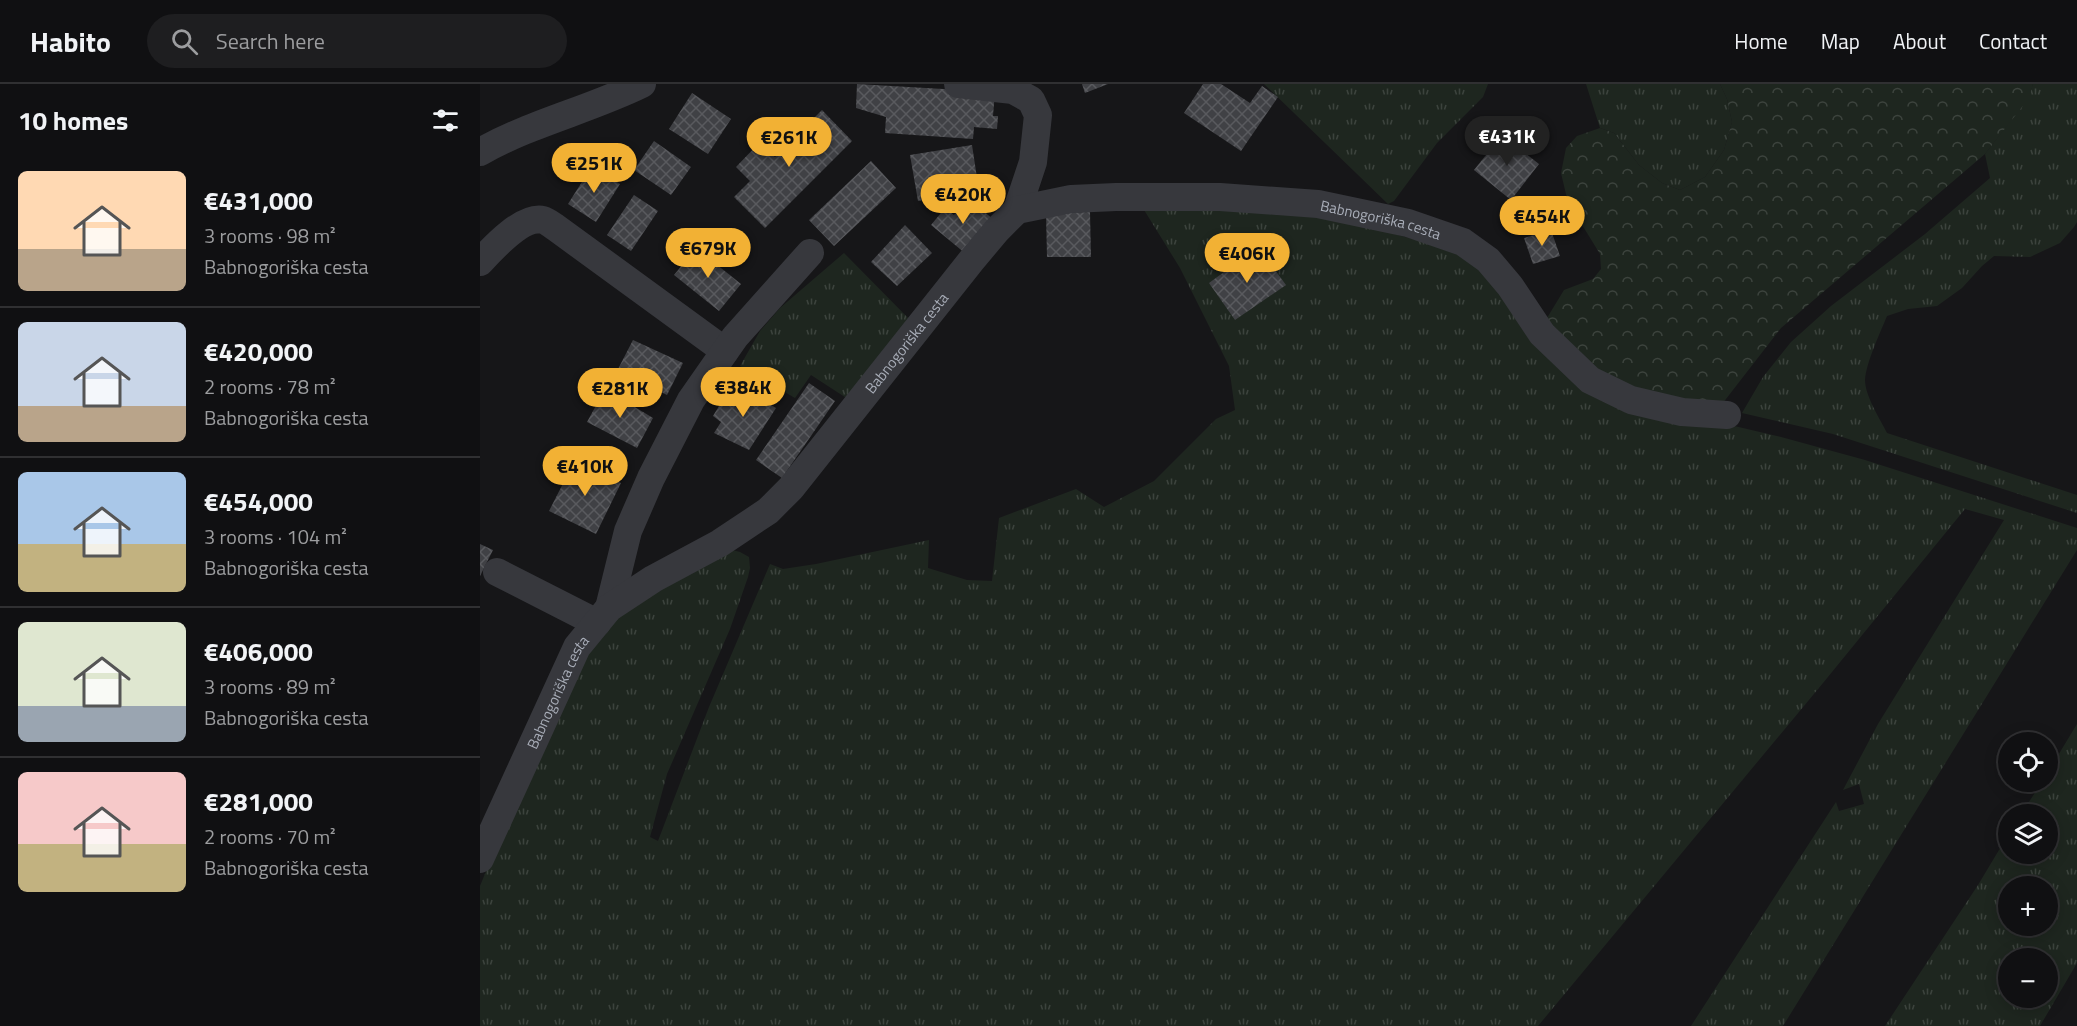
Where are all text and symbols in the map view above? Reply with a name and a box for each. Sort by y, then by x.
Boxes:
search box [147,14,567,68]
text: Habito [30,20,111,63]
text: Search here [216,24,325,58]
icon: search [168,25,201,58]
text: Home [1734,25,1788,57]
text: Map [1821,25,1860,57]
text: About [1893,25,1946,57]
text: Contact [1979,25,2047,57]
text: 10 homes [18,101,128,140]
icon: filters [429,104,462,137]
pin: €431K [1465,116,1549,167]
pin: €261K [747,117,831,168]
text: €431K [1479,120,1535,151]
text: €261K [761,121,817,152]
pin: €251K [552,143,636,194]
text: €251K [566,147,622,178]
pin: €420K [921,174,1005,225]
text: €420K [935,178,991,209]
text: €431,000 [204,181,313,220]
street label: Babnogoriška cesta [1318,193,1445,245]
icon: home [66,195,138,267]
pin: €454K [1500,196,1584,247]
text: €454K [1514,200,1570,231]
text: 3 rooms · 98 m² [204,220,336,251]
pin: €679K [666,228,750,279]
text: €679K [680,232,736,263]
pin: €406K [1205,233,1289,284]
text: €406K [1219,237,1275,268]
text: Babnogoriška cesta [204,251,369,282]
street label: Babnogoriška cesta [859,287,954,398]
text: €420,000 [204,332,313,371]
icon: home [66,346,138,418]
pin: €384K [701,367,785,418]
pin: €281K [578,368,662,419]
text: 2 rooms · 78 m² [204,371,336,402]
text: €384K [715,371,771,402]
text: €281K [592,372,648,403]
text: Babnogoriška cesta [204,402,369,433]
pin: €410K [543,446,627,497]
text: €410K [557,450,613,481]
text: €454,000 [204,482,313,521]
icon: home [66,496,138,568]
text: 3 rooms · 104 m² [204,521,347,552]
text: Babnogoriška cesta [204,552,369,583]
street label: Babnogoriška cesta [520,630,594,753]
text: €406,000 [204,632,313,671]
icon: home [66,646,138,718]
text: 3 rooms · 89 m² [204,671,336,702]
text: Babnogoriška cesta [204,702,369,733]
map controls [1998,732,2058,1008]
button: locate [1998,732,2058,792]
text: €281,000 [204,782,313,821]
icon: home [66,796,138,868]
button: layers [1998,804,2058,864]
text: 2 rooms · 70 m² [204,821,336,852]
text: Babnogoriška cesta [204,852,369,883]
button: + [1998,876,2058,936]
button: − [1998,948,2058,1008]

